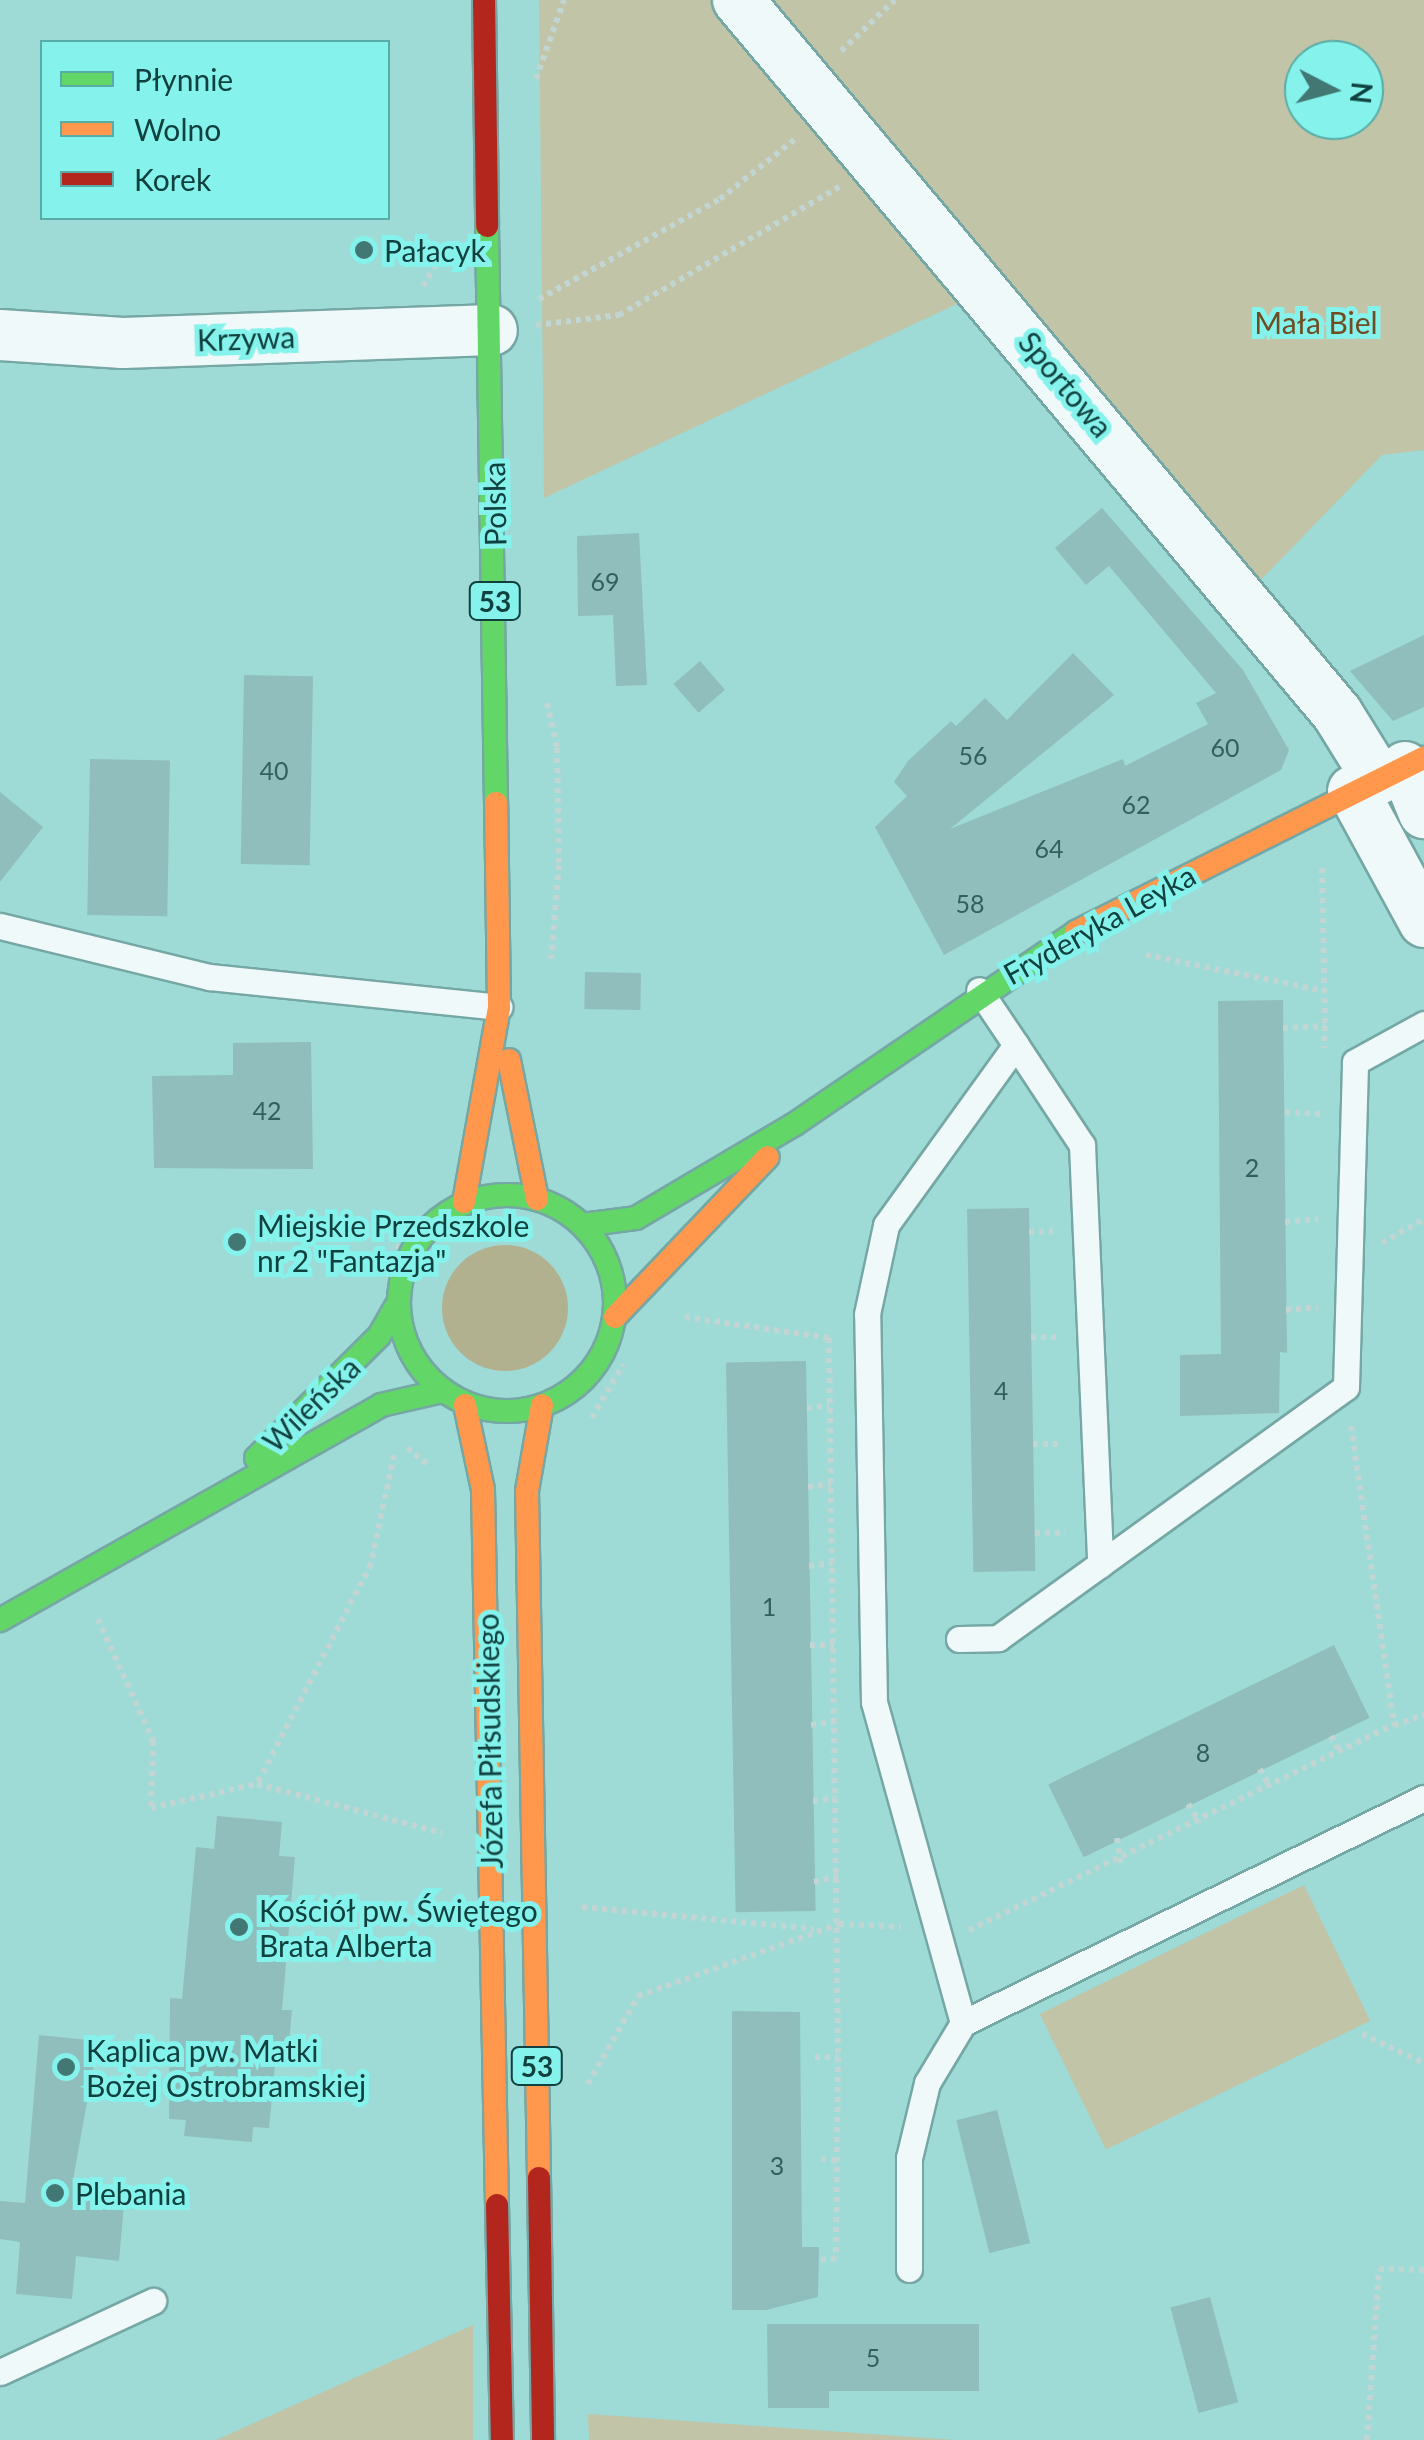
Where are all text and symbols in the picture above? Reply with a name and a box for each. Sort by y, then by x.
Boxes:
legend [40,40,390,220]
north arrow [1284,40,1384,140]
text: Płynnie [134,61,233,97]
text: N [1344,80,1380,105]
text: Wolno [134,111,221,147]
text: Korek [134,161,211,197]
place label: Pałacyk [384,232,486,268]
marker: Pałacyk [353,239,375,261]
park label: Mała Biel [1254,304,1378,340]
street label: Krzywa [196,318,296,358]
street label: Sportowa [1012,324,1120,444]
street label: Polska [475,461,513,547]
house number: 69 [591,566,619,596]
road number: 53 [468,578,522,624]
house number: 60 [1211,732,1239,762]
house number: 56 [959,740,987,770]
house number: 40 [260,755,288,785]
house number: 62 [1122,789,1150,819]
house number: 64 [1035,833,1063,863]
street label: Fryderyka Leyka [997,856,1201,992]
house number: 58 [956,888,984,918]
house number: 42 [253,1095,281,1125]
house number: 2 [1245,1152,1259,1182]
place label: Miejskie Przedszkole nr 2 "Fantazja" [257,1207,529,1278]
marker: Miejskie Przedszkole nr 2 "Fantazja" [226,1231,248,1253]
street label: Wileńska [255,1349,367,1459]
house number: 4 [994,1375,1008,1405]
house number: 1 [762,1591,776,1621]
street label: Józefa Piłsudskiego [469,1613,509,1869]
house number: 8 [1196,1737,1210,1767]
place label: Kościół pw. Świętego Brata Alberta [259,1892,539,1962]
marker: Kościół pw. Świętego Brata Alberta [228,1916,250,1938]
place label: Kaplica pw. Matki Bożej Ostrobramskiej [86,2032,366,2102]
road number: 53 [510,2043,564,2089]
marker: Kaplica pw. Matki Bożej Ostrobramskiej [55,2056,77,2078]
house number: 3 [770,2150,784,2180]
place label: Plebania [75,2175,186,2211]
marker: Plebania [44,2182,66,2204]
house number: 5 [866,2342,880,2372]

